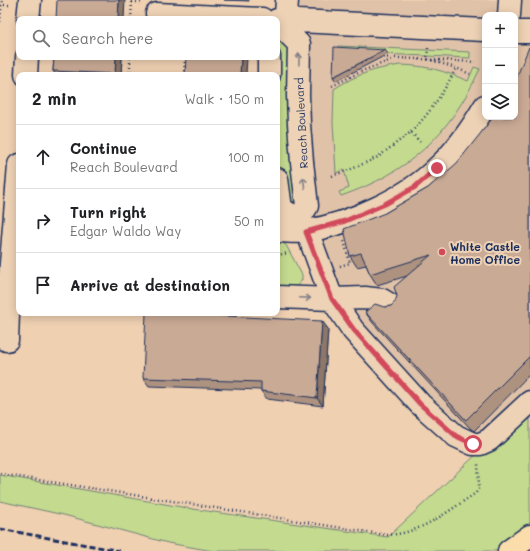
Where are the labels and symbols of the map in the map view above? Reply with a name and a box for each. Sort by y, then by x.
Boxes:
one-way arrow [295,53,302,66]
street label: Reach Boulevard [291,77,311,169]
route end [428,159,446,177]
one-way arrow [301,176,308,189]
place label: White Castle Home Office [450,239,520,267]
marker: White Castle Home Office [437,247,447,257]
one-way arrow [298,294,311,301]
route start [464,435,482,453]

